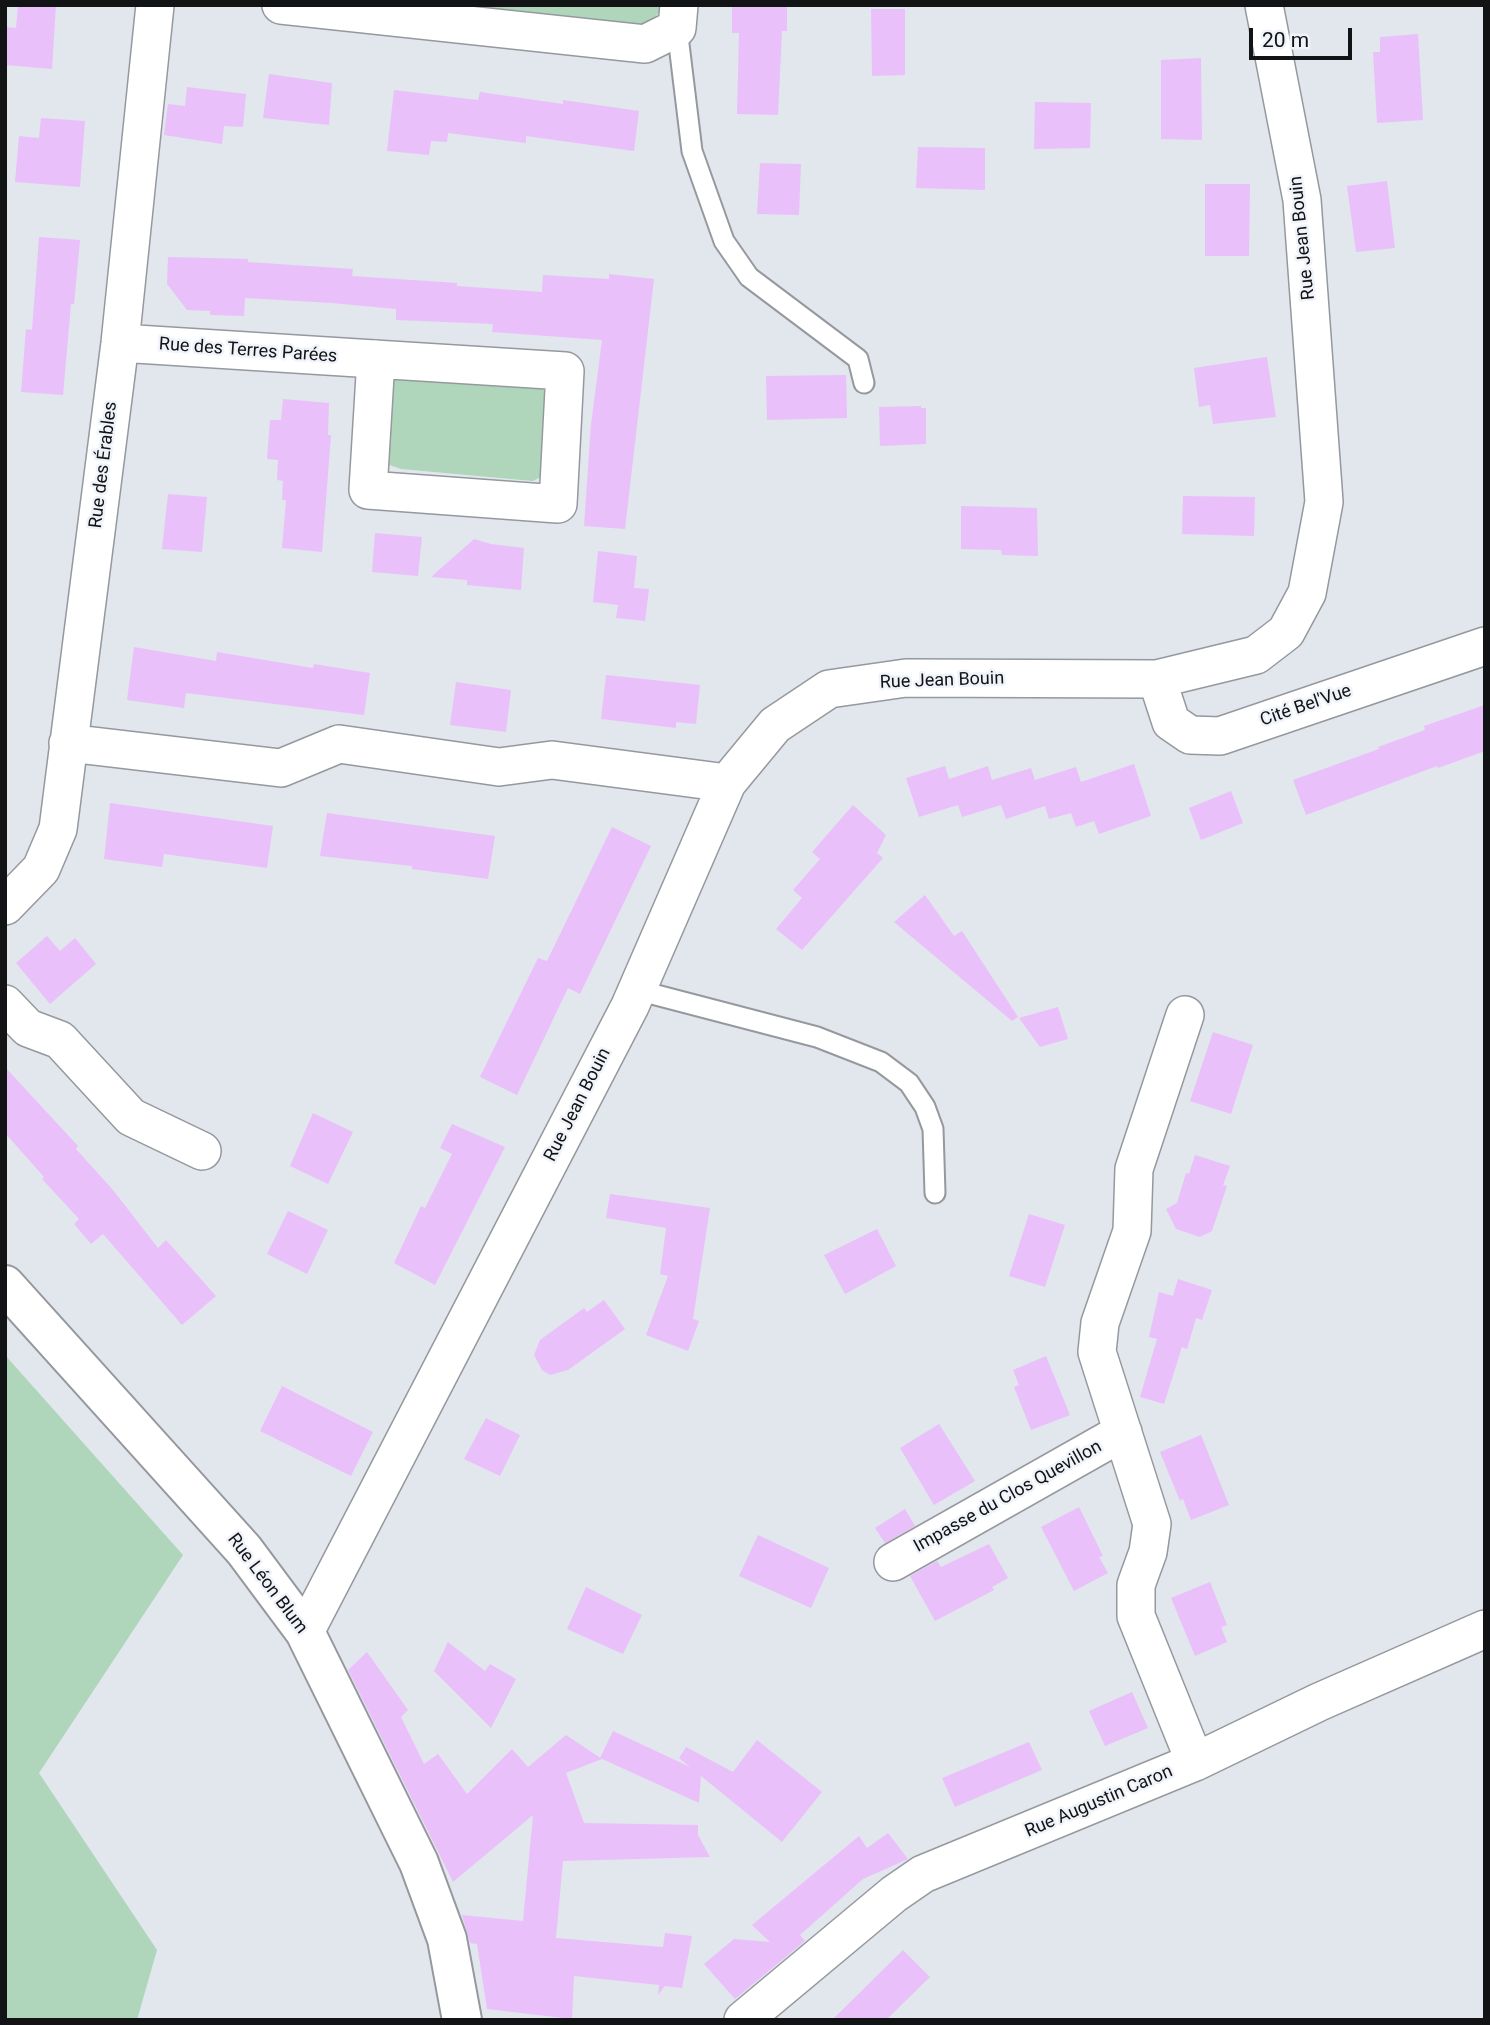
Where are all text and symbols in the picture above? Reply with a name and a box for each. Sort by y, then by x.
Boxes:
scale bar [1252,14,1355,58]
text: 20 m [1262,28,1309,52]
street label: Rue Jean Bouin [1286,175,1320,301]
street label: Rue des Terres Parées [158,334,338,368]
street label: Rue des Érables [86,400,122,530]
street label: Rue Jean Bouin [879,668,1005,694]
street label: Cité Bel'Vue [1258,680,1354,732]
street label: Rue Jean Bouin [540,1045,616,1165]
street label: Impasse du Clos Quevillon [910,1436,1106,1558]
street label: Rue Léon Blum [222,1529,312,1639]
street label: Rue Augustin Caron [1022,1761,1176,1843]

